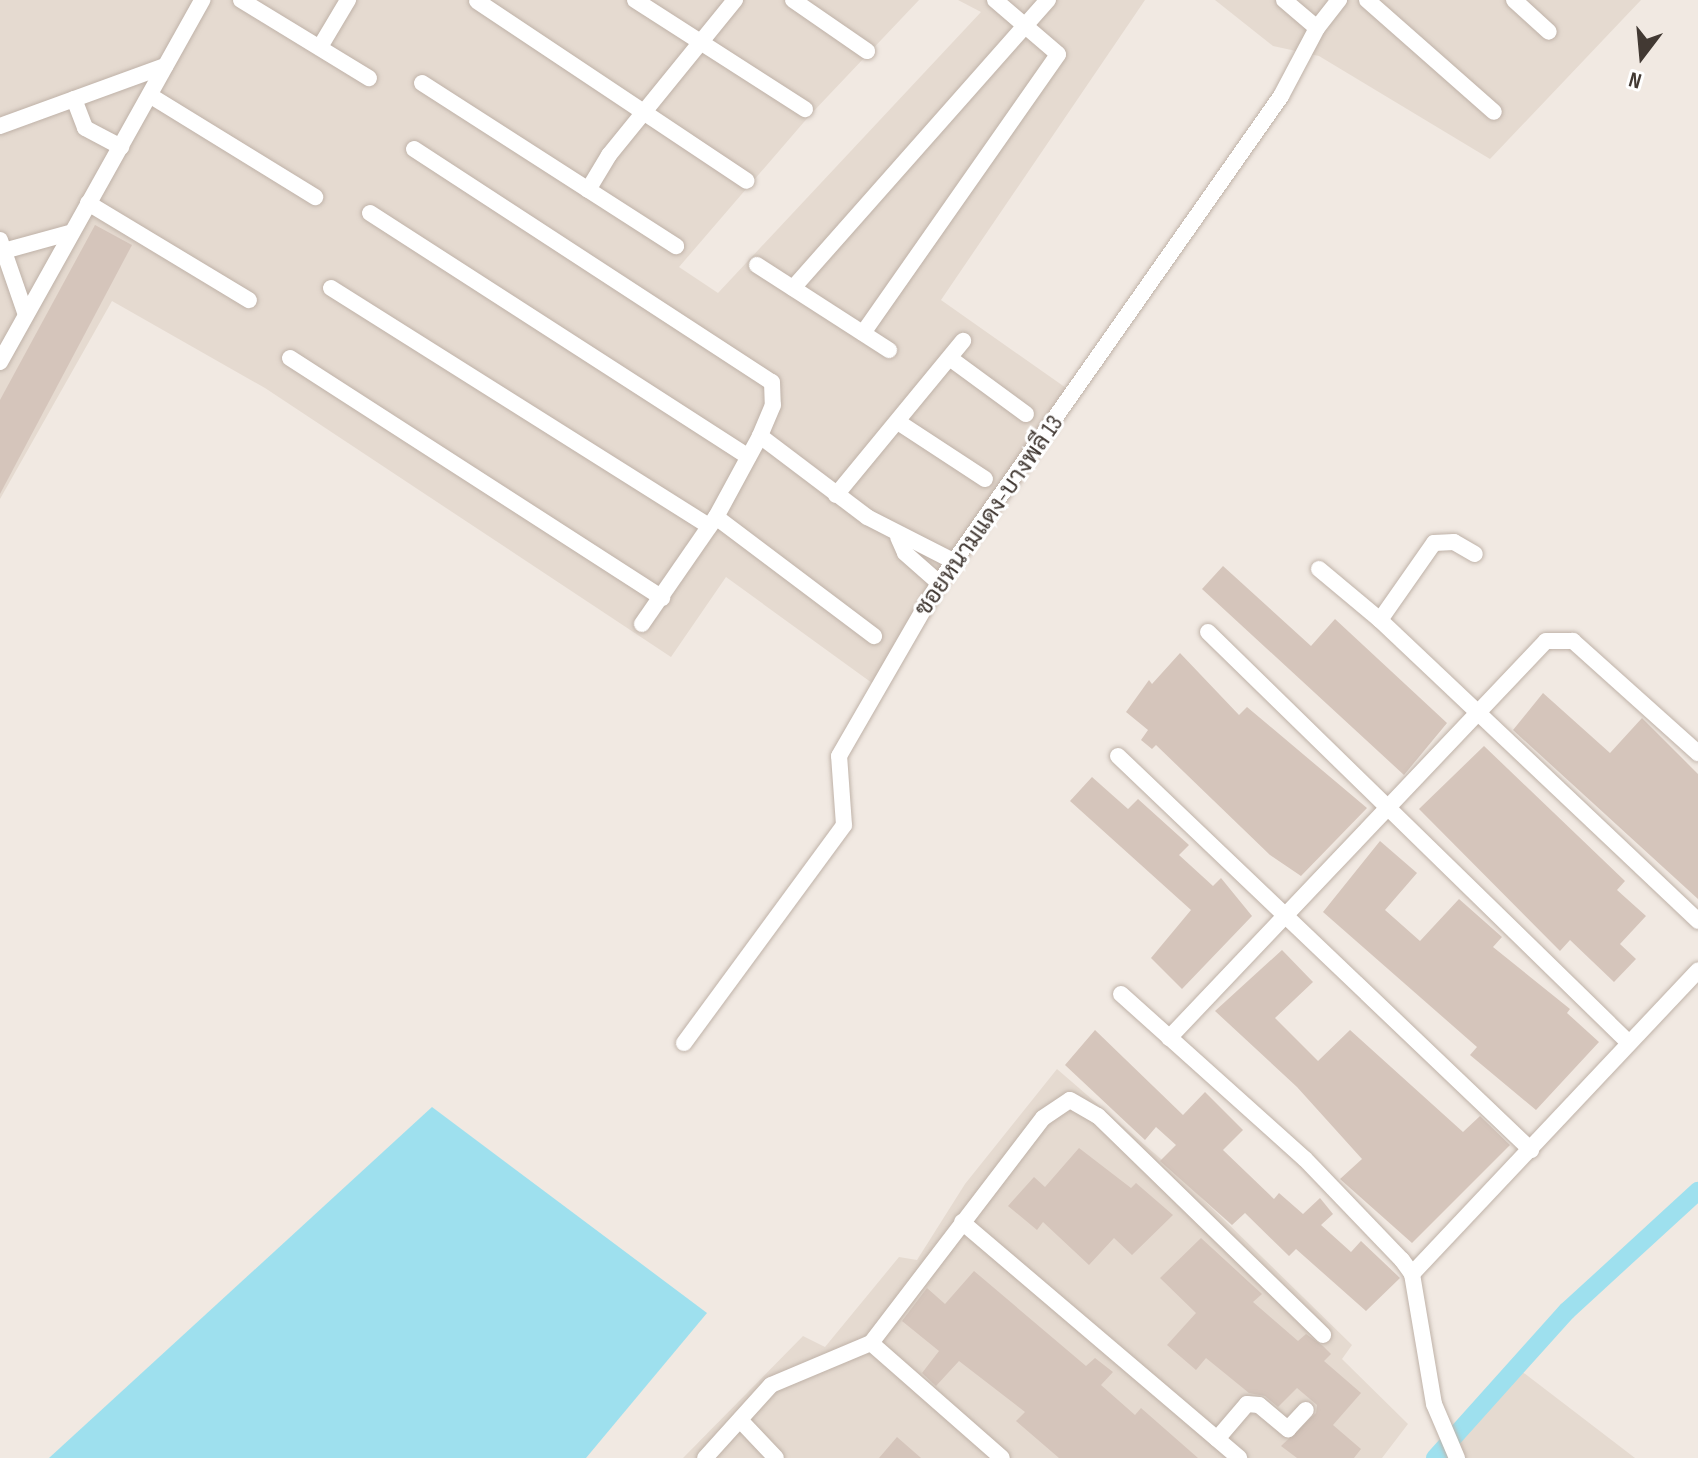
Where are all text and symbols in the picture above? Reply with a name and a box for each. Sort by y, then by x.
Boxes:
north arrow [1602,16,1682,96]
text: N [1626,65,1645,94]
street label: ซอยหนามแดง-บางพลี 13 [909,410,1069,622]

